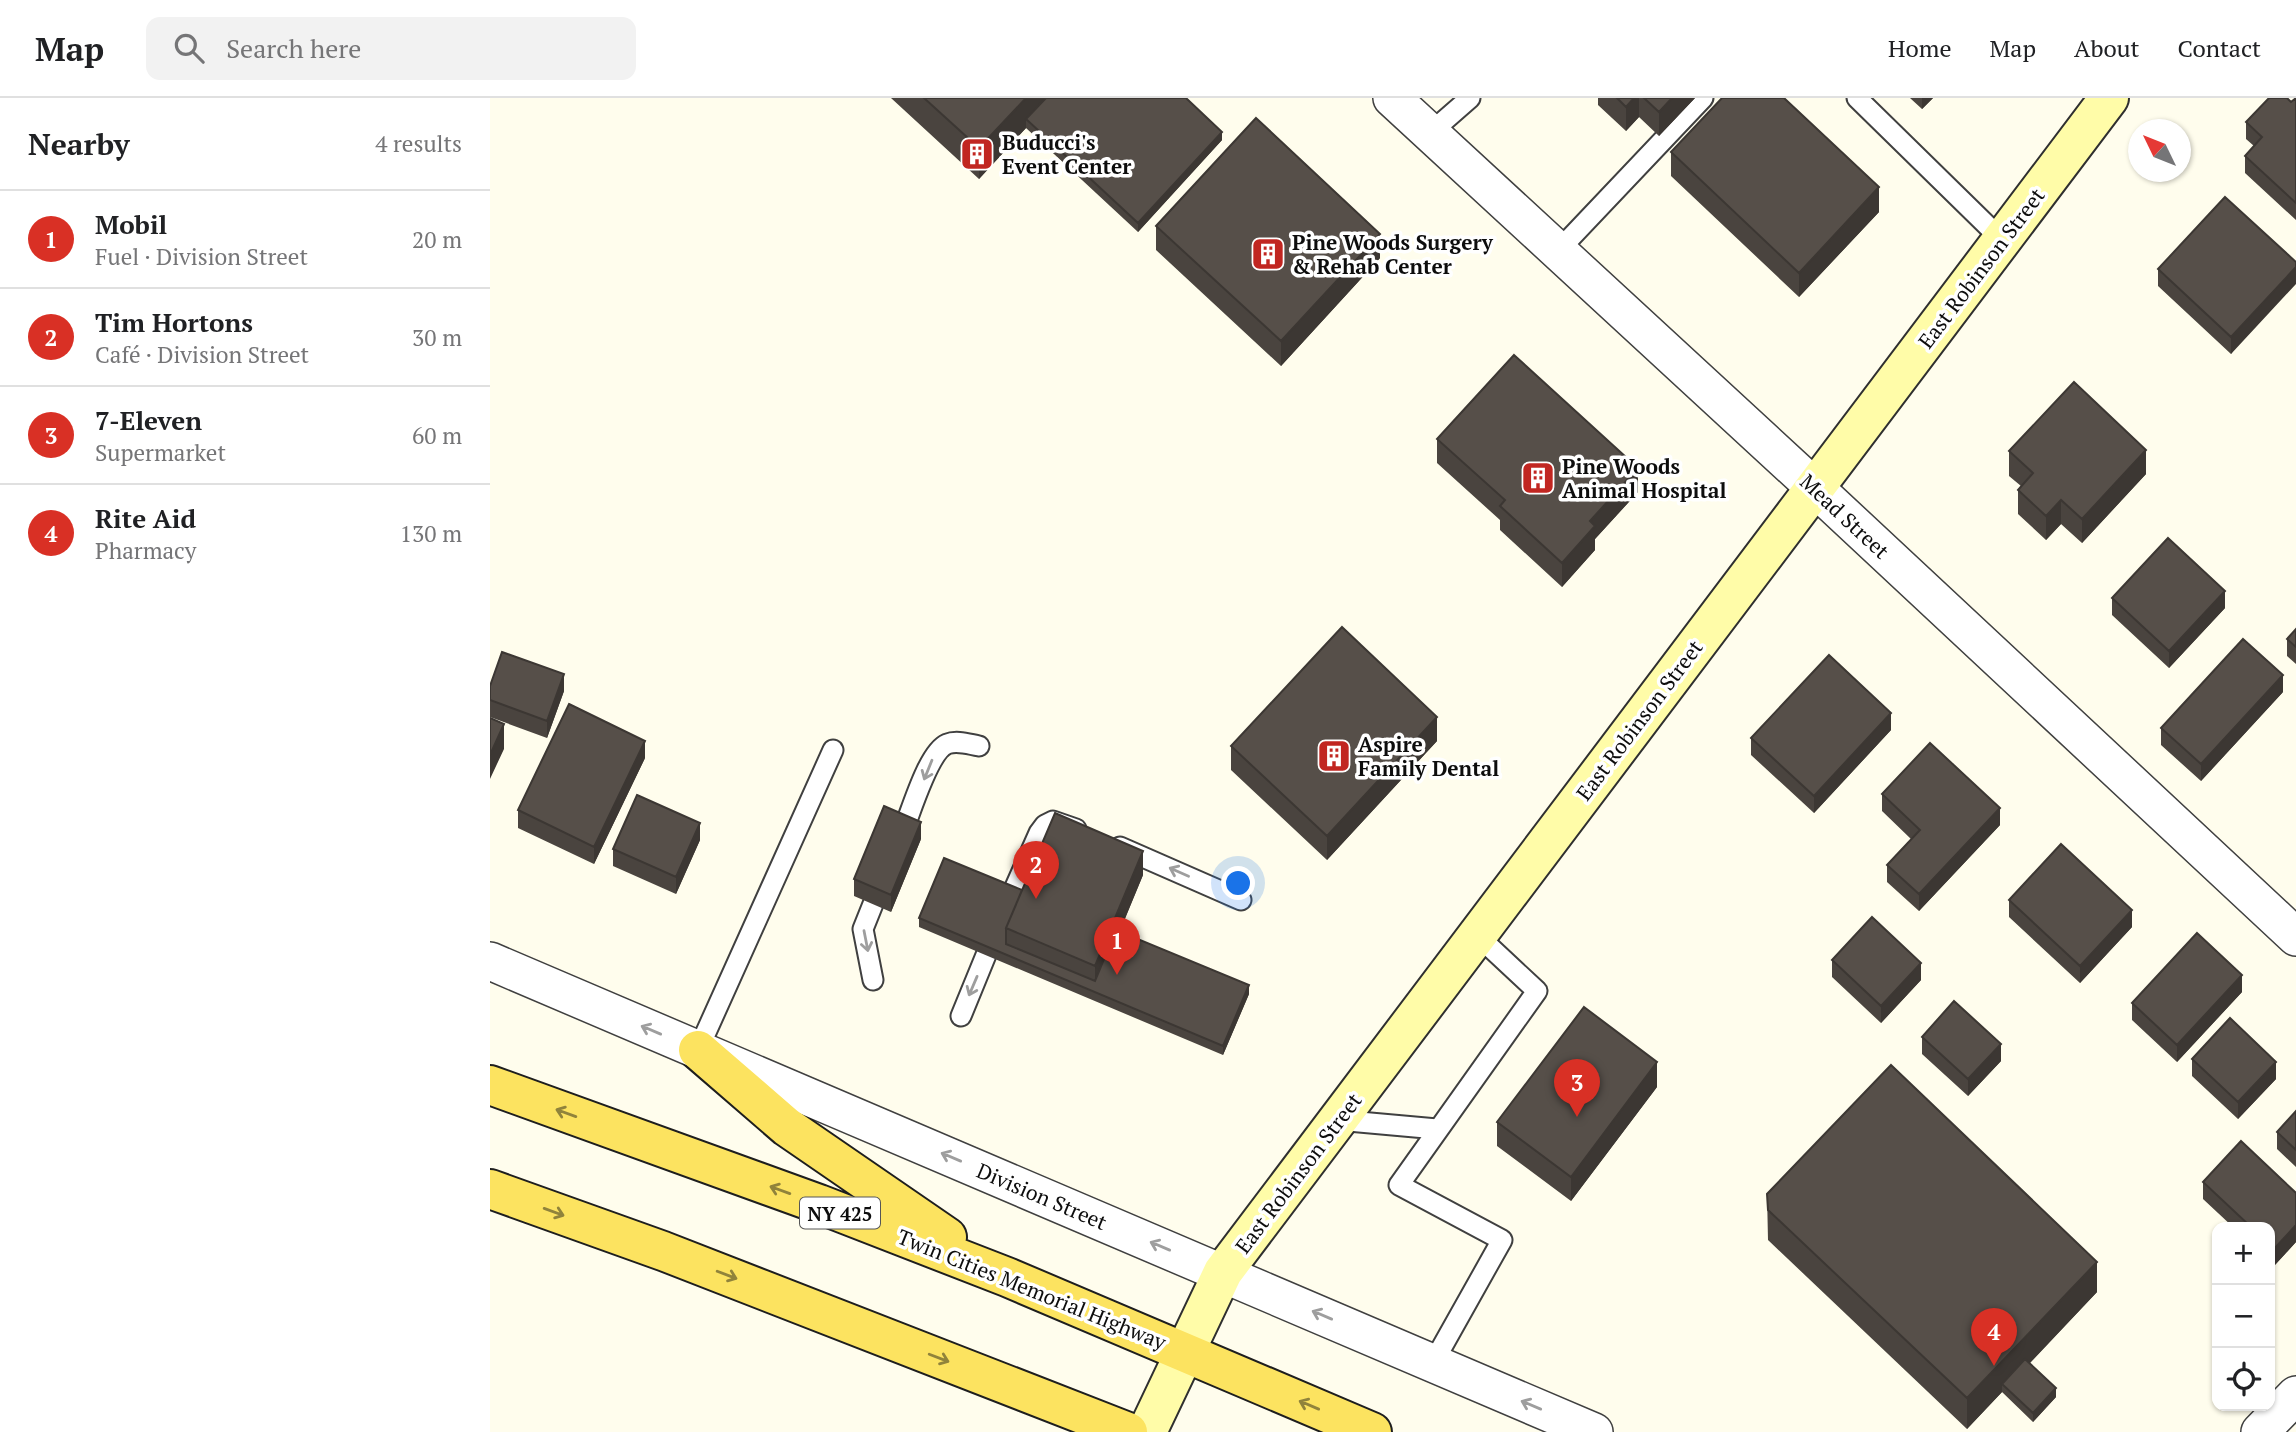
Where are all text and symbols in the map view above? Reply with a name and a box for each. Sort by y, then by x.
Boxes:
search box [146,17,636,80]
text: Map [35,27,104,70]
icon: search [170,29,208,67]
text: Search here [226,31,361,65]
text: Home [1888,32,1952,64]
text: Map [1990,32,2036,64]
text: About [2074,32,2140,64]
text: Contact [2178,32,2261,64]
north arrow [2128,119,2191,182]
text: Nearby [28,124,130,164]
text: 4 results [375,128,462,159]
place label: Buducci's Event Center [1002,128,1131,180]
building icon: Buducci's Event Center [958,135,996,173]
street label: East Robinson Street [1911,182,2051,354]
text: Mobil [95,207,167,241]
text: 1 [45,224,58,255]
text: 20 m [412,224,462,255]
place label: Pine Woods Surgery & Rehab Center [1292,228,1494,280]
building icon: Pine Woods Surgery & Rehab Center [1249,235,1287,273]
text: Fuel · Division Street [95,241,308,272]
text: Tim Hortons [95,305,253,339]
text: 2 [45,322,58,353]
text: 30 m [412,322,462,353]
text: Café · Division Street [95,339,309,370]
text: 7-Eleven [95,403,202,437]
text: 3 [45,420,58,451]
text: 60 m [412,420,462,451]
text: Supermarket [95,437,226,468]
place label: Pine Woods Animal Hospital [1562,452,1726,504]
building icon: Pine Woods Animal Hospital [1519,459,1557,497]
street label: Mead Street [1794,468,1896,565]
text: Rite Aid [95,501,196,535]
text: 4 [45,518,58,549]
text: 130 m [400,518,462,549]
text: Pharmacy [95,535,196,566]
street label: East Robinson Street [1569,634,1709,806]
place label: Aspire Family Dental [1358,730,1499,782]
building icon: Aspire Family Dental [1315,737,1353,775]
one-way arrow [921,759,934,780]
pin: 2 [1013,841,1059,899]
one-way arrow [1168,865,1190,878]
your location [1221,866,1255,900]
pin: 1 [1094,917,1140,975]
one-way arrow [859,929,873,952]
one-way arrow [966,974,979,996]
one-way arrow [641,1023,662,1036]
pin: 3 [1554,1059,1600,1117]
street label: East Robinson Street [1228,1087,1368,1259]
one-way arrow [556,1106,578,1118]
one-way arrow [940,1150,962,1163]
street label: Division Street [973,1156,1112,1236]
one-way arrow [770,1183,792,1196]
road number: NY 425 [800,1198,880,1228]
one-way arrow [543,1207,565,1219]
street label: Twin Cities Memorial Highway [894,1222,1171,1356]
map controls [2212,1222,2275,1411]
button: + [2212,1222,2275,1285]
one-way arrow [1150,1239,1171,1252]
one-way arrow [715,1270,737,1283]
button: − [2212,1285,2275,1348]
one-way arrow [1312,1308,1333,1321]
pin: 4 [1971,1308,2017,1366]
button: locate [2212,1348,2275,1411]
one-way arrow [927,1353,949,1366]
one-way arrow [1299,1398,1320,1411]
one-way arrow [1521,1398,1542,1411]

